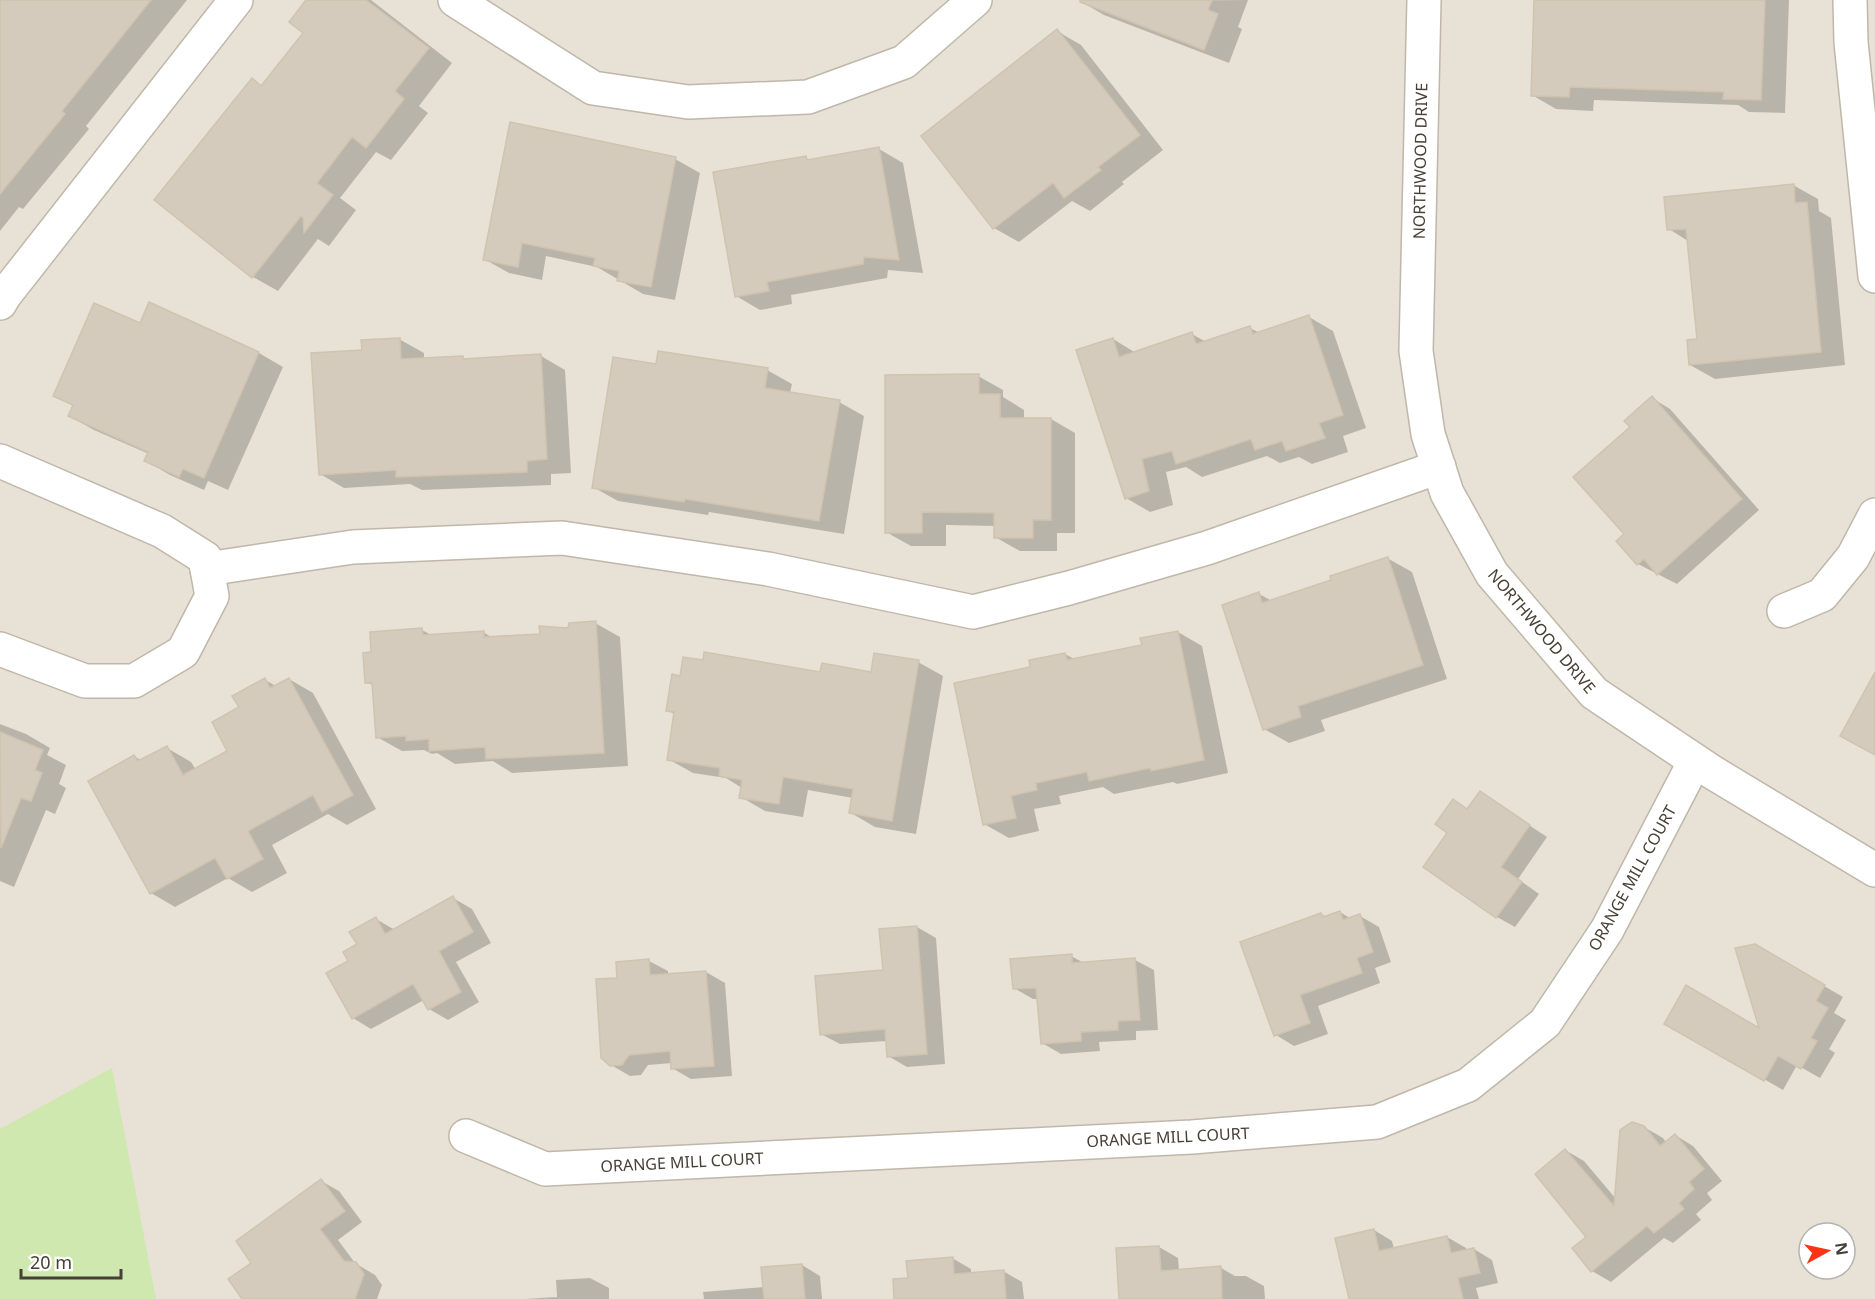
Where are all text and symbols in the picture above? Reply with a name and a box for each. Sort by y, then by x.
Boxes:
street label: NORTHWOOD DRIVE [1408,83,1432,239]
street label: NORTHWOOD DRIVE [1483,564,1601,698]
street label: ORANGE MILL COURT [1583,801,1681,955]
street label: ORANGE MILL COURT [1086,1122,1250,1152]
street label: ORANGE MILL COURT [600,1147,764,1177]
north arrow [1797,1221,1857,1281]
text: N [1830,1241,1854,1257]
scale bar [21,1242,122,1280]
text: 20 m [30,1250,72,1274]

